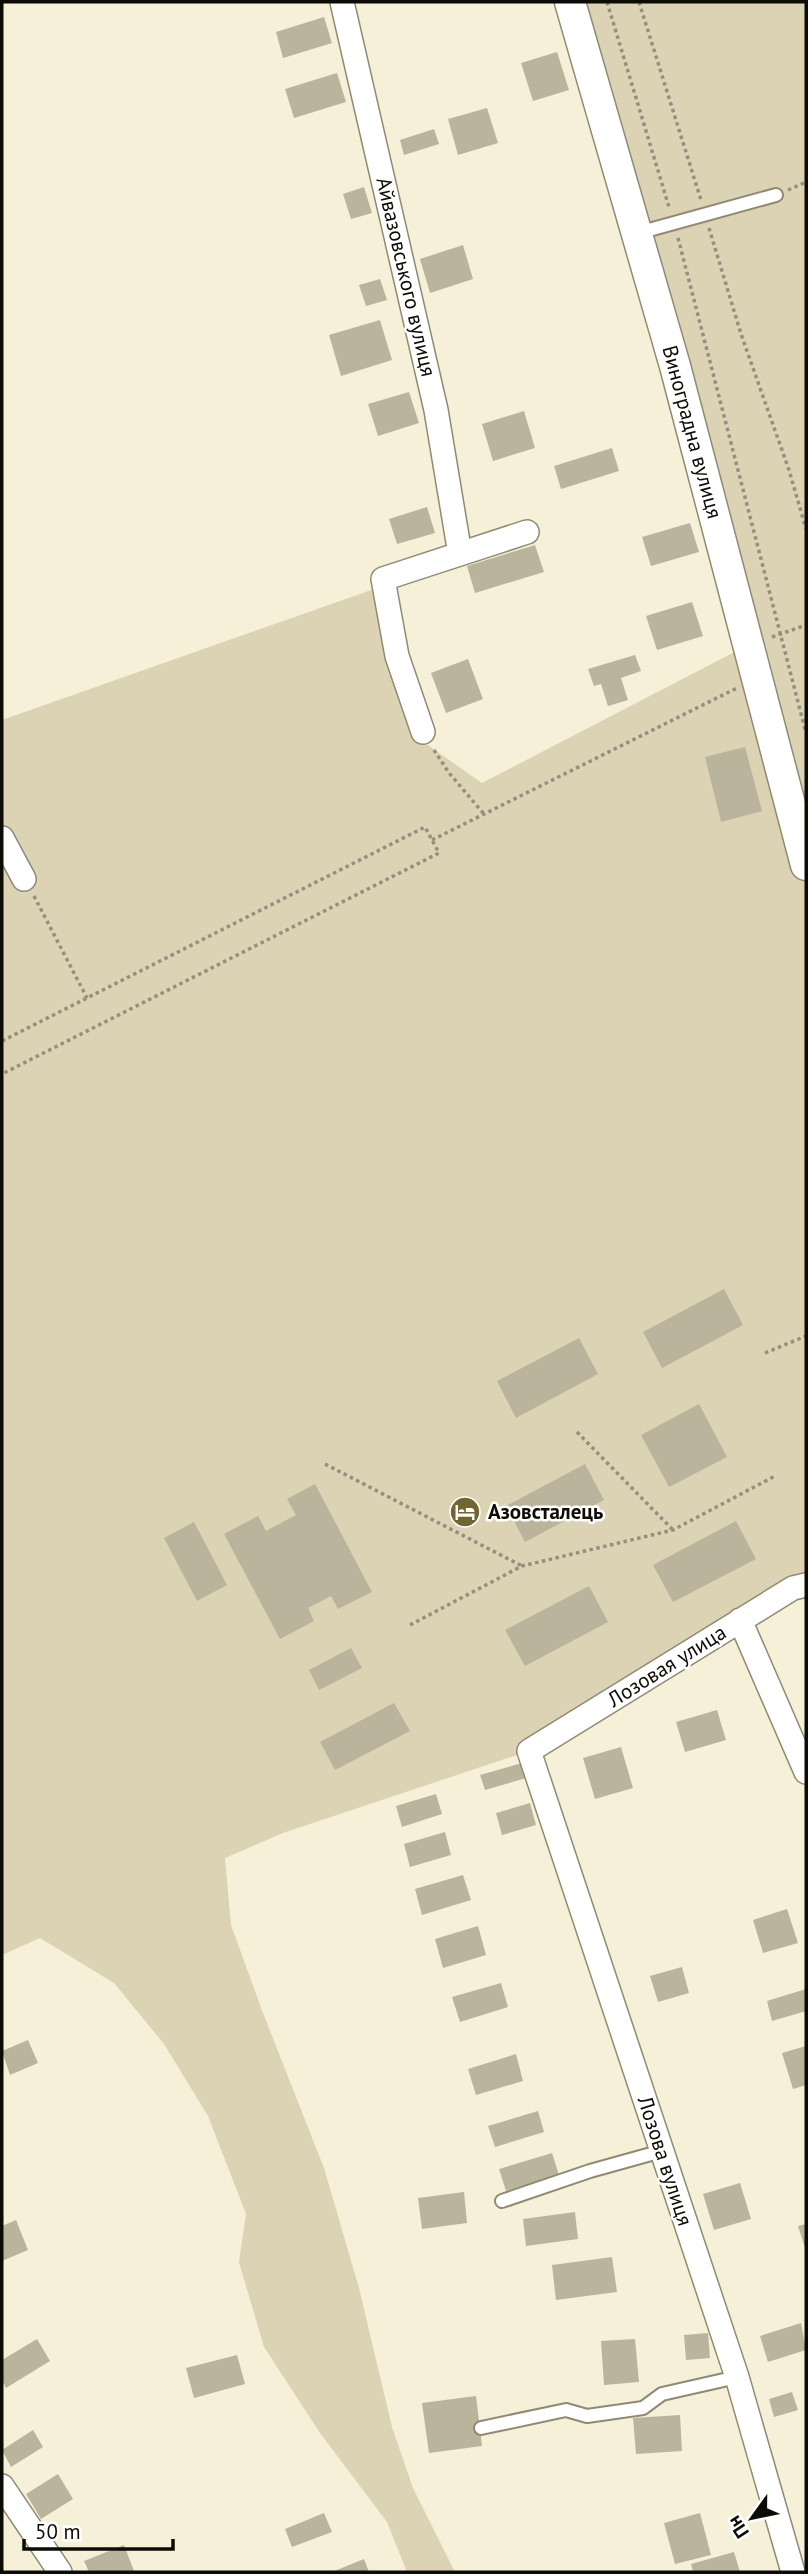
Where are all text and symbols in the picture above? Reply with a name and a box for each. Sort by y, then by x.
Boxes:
street label: Айвазовського вулиця [370,175,443,379]
street label: Виноградна вулиця [656,342,729,521]
hotel icon: Азовсталець [448,1495,482,1529]
place label: Азовсталець [488,1498,603,1525]
street label: Лозовая улица [602,1618,731,1713]
street label: Лозова вулиця [631,2092,699,2229]
north arrow [717,2483,787,2553]
scale bar [24,2508,173,2552]
text: Пн [722,2511,754,2543]
text: 50 m [35,2518,81,2545]

